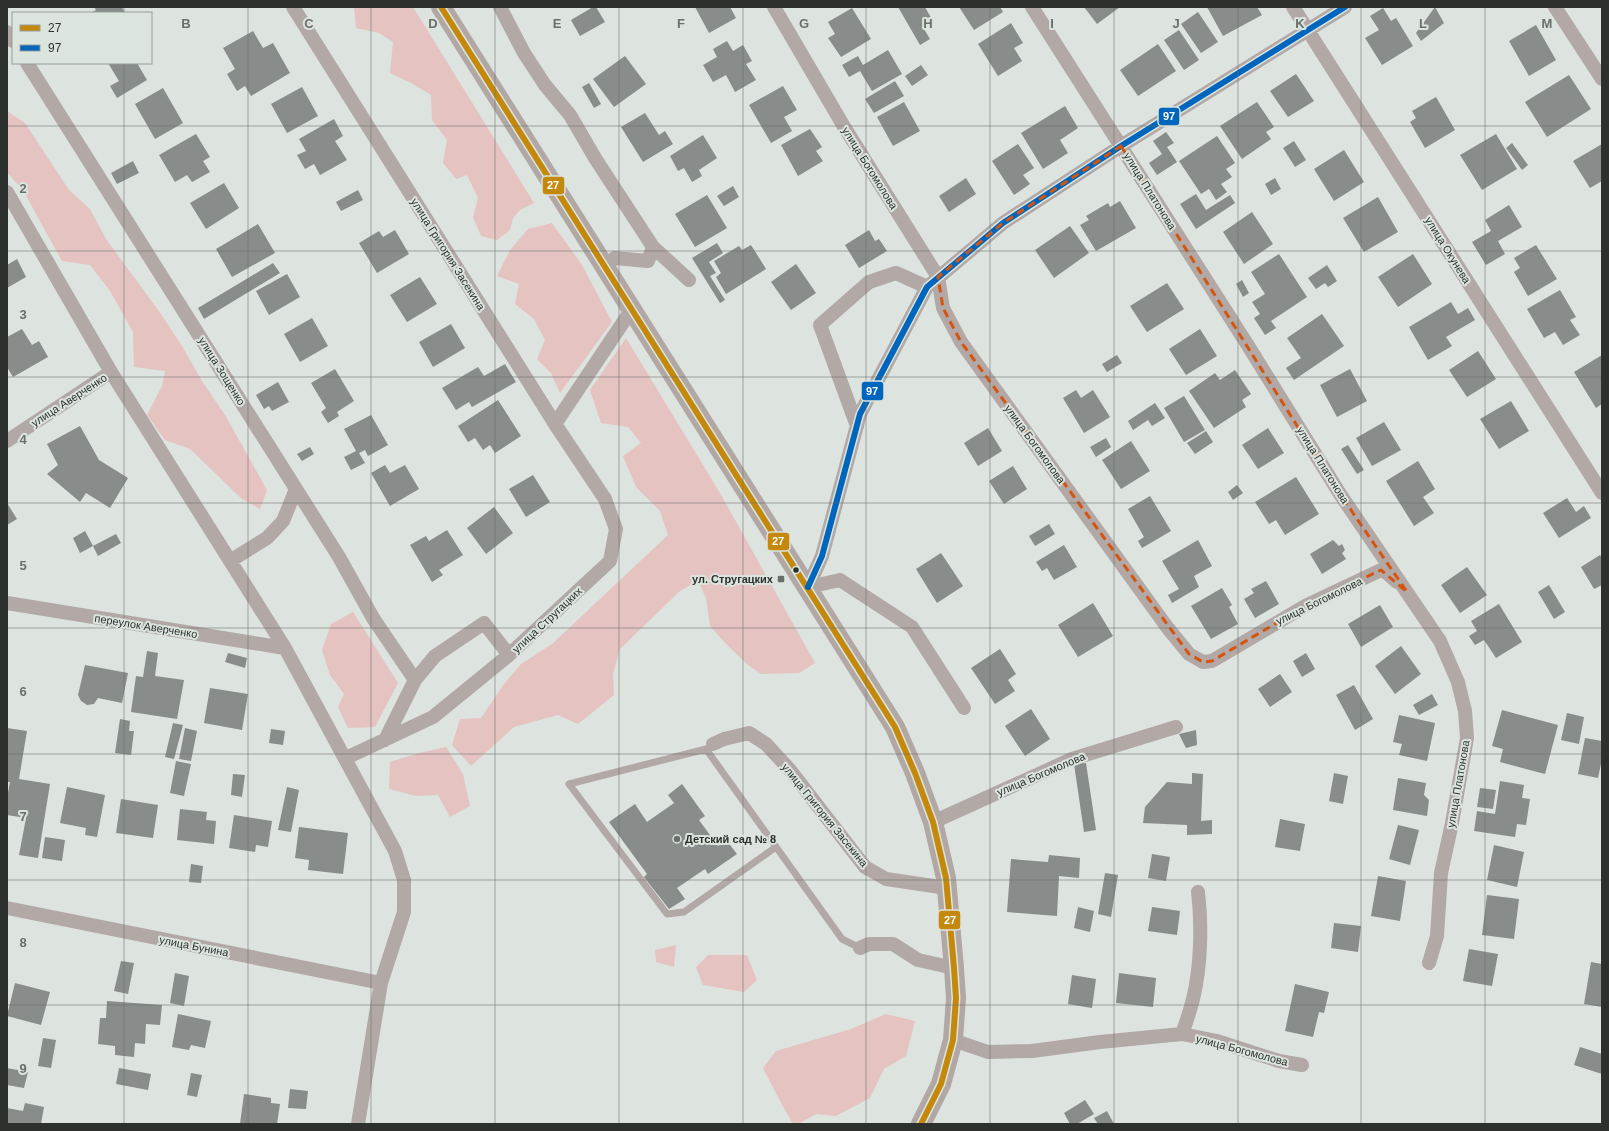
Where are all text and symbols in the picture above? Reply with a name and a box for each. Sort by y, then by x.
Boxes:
legend [12,12,152,64]
text: B [181,16,191,31]
text: C [304,16,314,31]
text: D [428,16,438,31]
text: E [553,16,562,31]
text: F [677,16,685,31]
text: G [799,16,809,31]
text: H [923,16,933,31]
text: I [1050,16,1054,31]
text: J [1172,16,1180,31]
text: K [1295,16,1305,31]
text: L [1419,16,1427,31]
text: M [1542,16,1552,31]
text: 27 [48,21,62,35]
text: 97 [48,41,62,55]
line badge: 97 [1158,107,1180,126]
text: 97 [1163,110,1175,122]
street label: улица Богомолова [840,125,901,212]
street label: улица Платонова [1121,150,1179,232]
line badge: 27 [542,176,565,195]
text: 27 [547,179,559,191]
text: 2 [19,181,27,196]
street label: улица Григория Засекина [409,196,488,313]
street label: улица Окунева [1423,214,1474,286]
text: 3 [19,307,27,322]
street label: улица Зощенко [196,335,248,407]
street label: улица Аверченко [29,371,109,429]
line badge: 97 [861,381,884,401]
text: 97 [866,385,878,397]
street label: улица Богомолова [1002,402,1068,486]
street label: улица Платонова [1294,424,1352,506]
text: 4 [19,432,27,447]
line badge: 27 [767,532,790,551]
text: 27 [772,535,784,547]
text: 5 [19,558,27,573]
unlabelled marker [791,565,801,575]
place label: ул. Стругацких [692,573,774,585]
marker: ул. Стругацких [776,574,786,584]
street label: улица Богомолова [1274,575,1365,627]
street label: улица Стругацких [510,584,585,655]
street label: переулок Аверченко [94,612,198,640]
text: 6 [19,684,27,699]
street label: улица Платонова [1444,738,1472,829]
street label: улица Богомолова [995,750,1088,798]
street label: улица Григория Засекина [780,761,871,870]
text: 7 [19,809,27,824]
place label: Детский сад № 8 [685,833,776,845]
marker: Детский сад № 8 [672,834,682,844]
line badge: 27 [938,910,961,930]
text: 27 [944,914,956,926]
street label: улица Бунина [158,933,230,959]
text: 8 [19,935,27,950]
street label: улица Богомолова [1195,1032,1290,1068]
text: 9 [19,1061,27,1076]

